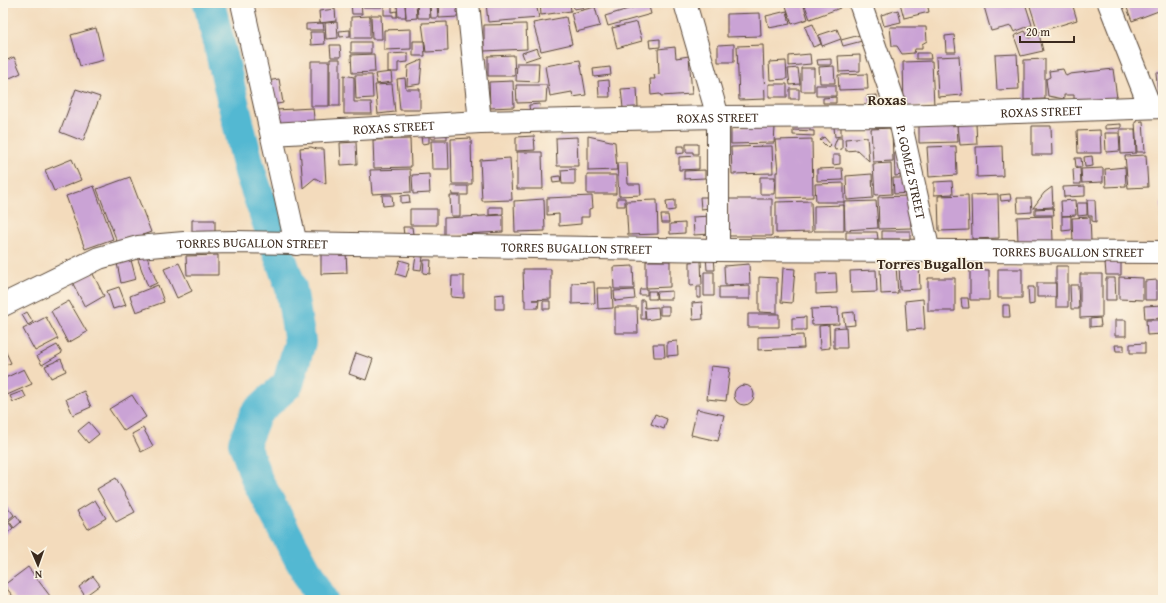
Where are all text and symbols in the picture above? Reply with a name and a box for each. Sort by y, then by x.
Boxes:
scale bar [1020,18,1074,44]
text: 20 m [1026,23,1050,40]
district label: Roxas [867,89,907,110]
street label: ROXAS STREET [1000,100,1083,122]
street label: ROXAS STREET [676,107,759,127]
street label: ROXAS STREET [352,115,436,139]
street label: P. GOMEZ STREET [892,123,931,222]
street label: TORRES BUGALLON STREET [176,232,329,253]
street label: TORRES BUGALLON STREET [501,237,653,258]
street label: TORRES BUGALLON STREET [993,242,1145,261]
district label: Torres Bugallon [877,253,983,274]
north arrow [18,545,58,585]
text: N [34,567,42,583]

